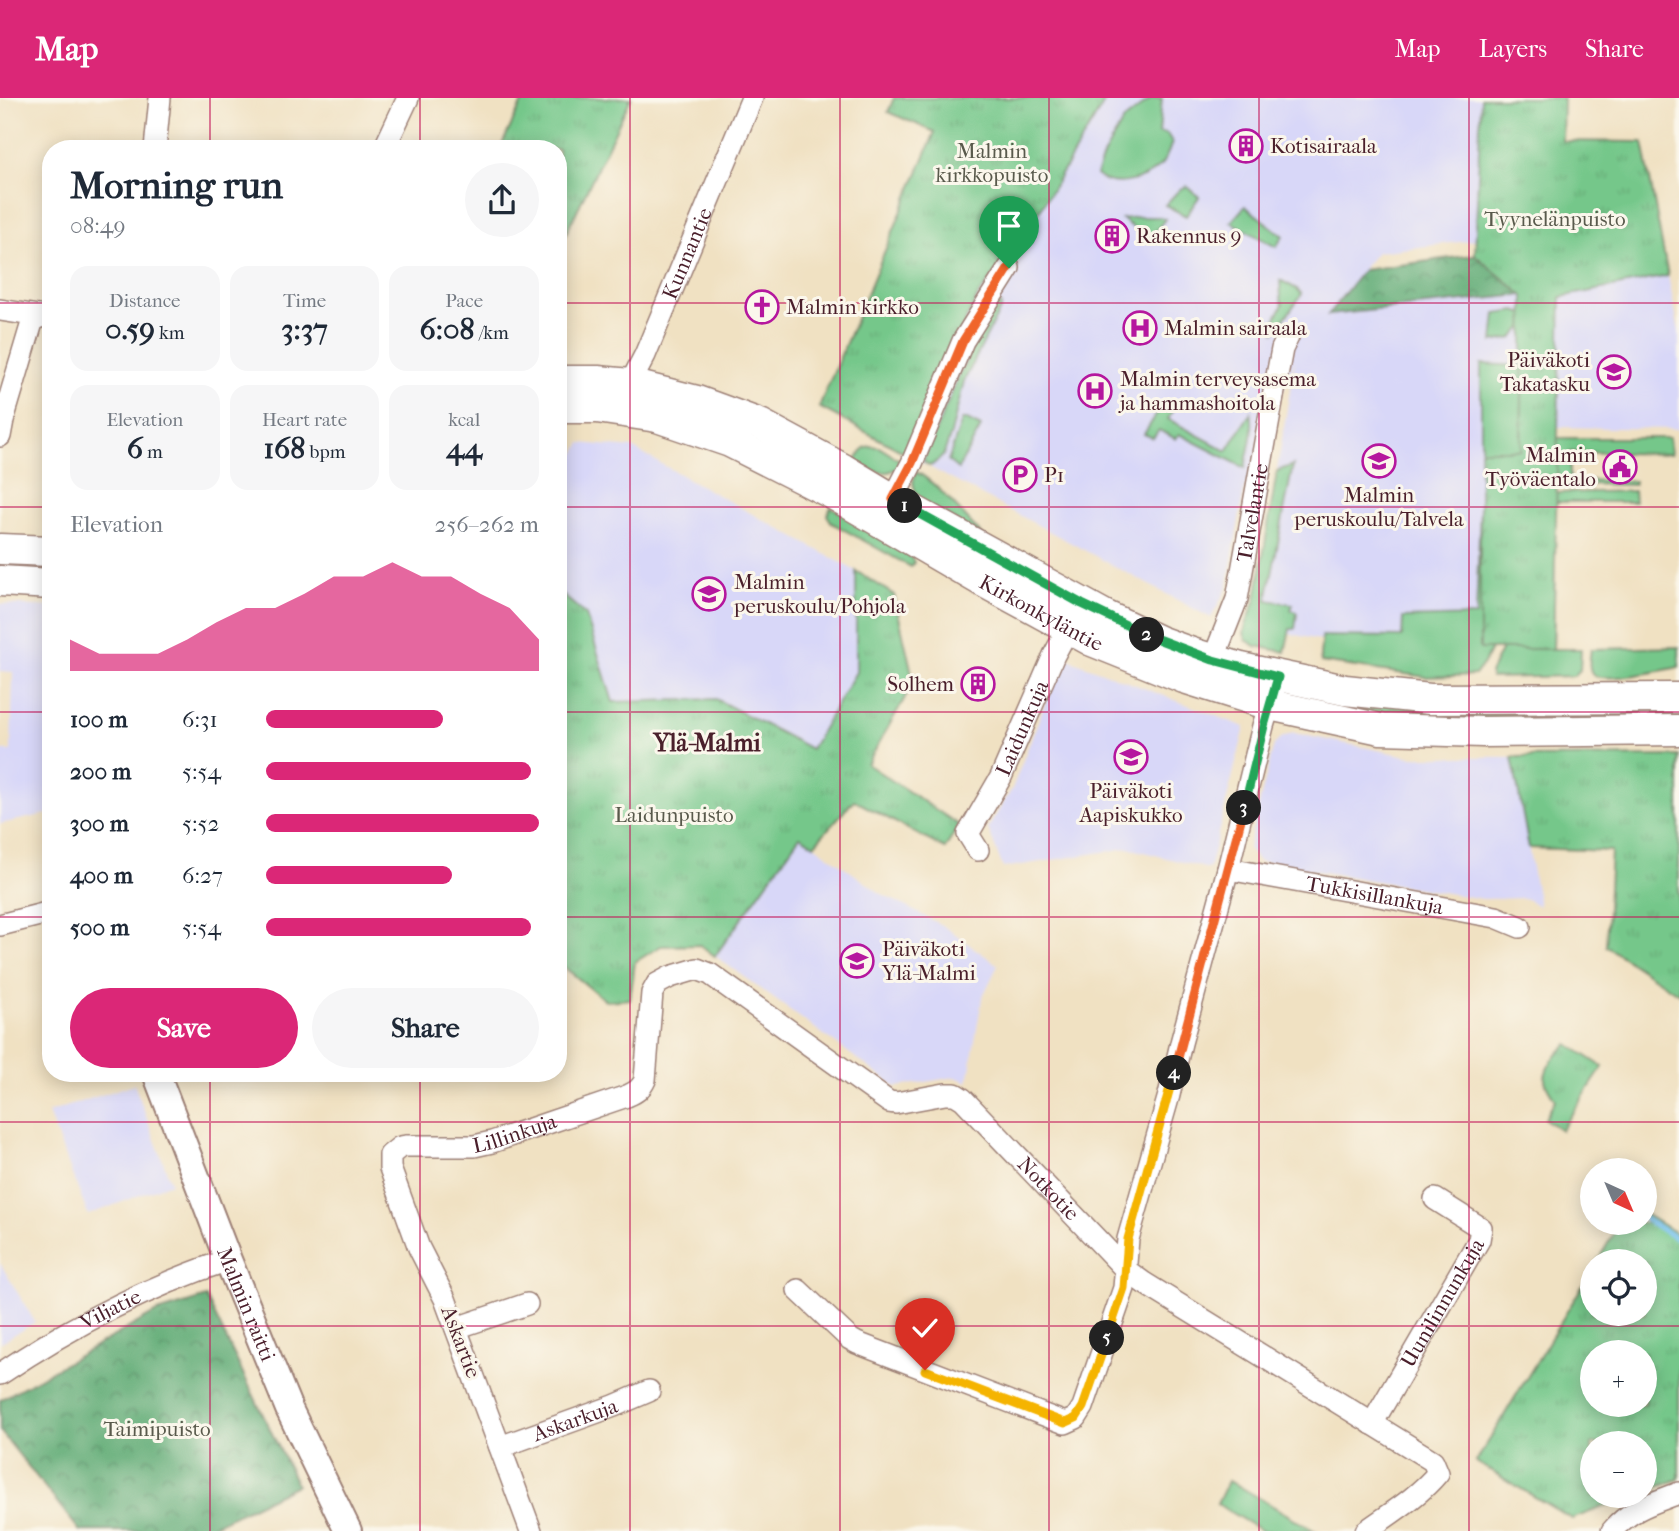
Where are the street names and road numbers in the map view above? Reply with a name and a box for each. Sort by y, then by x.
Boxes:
street label: Kunnantie [658,204,717,303]
street label: Talvelantie [1232,462,1273,564]
street label: Kirkonkyläntie [975,570,1106,656]
street label: Laidunkuja [991,676,1054,780]
street label: Tukkisillankuja [1304,871,1445,919]
street label: Lillinkuja [470,1109,560,1158]
street label: Notkotie [1013,1152,1084,1225]
street label: Uunilinnunkuja [1396,1234,1489,1372]
street label: Malmin raitti [212,1244,280,1365]
street label: Viljatie [75,1284,144,1335]
street label: Askartie [436,1302,486,1381]
street label: Askarkuja [529,1394,621,1447]

